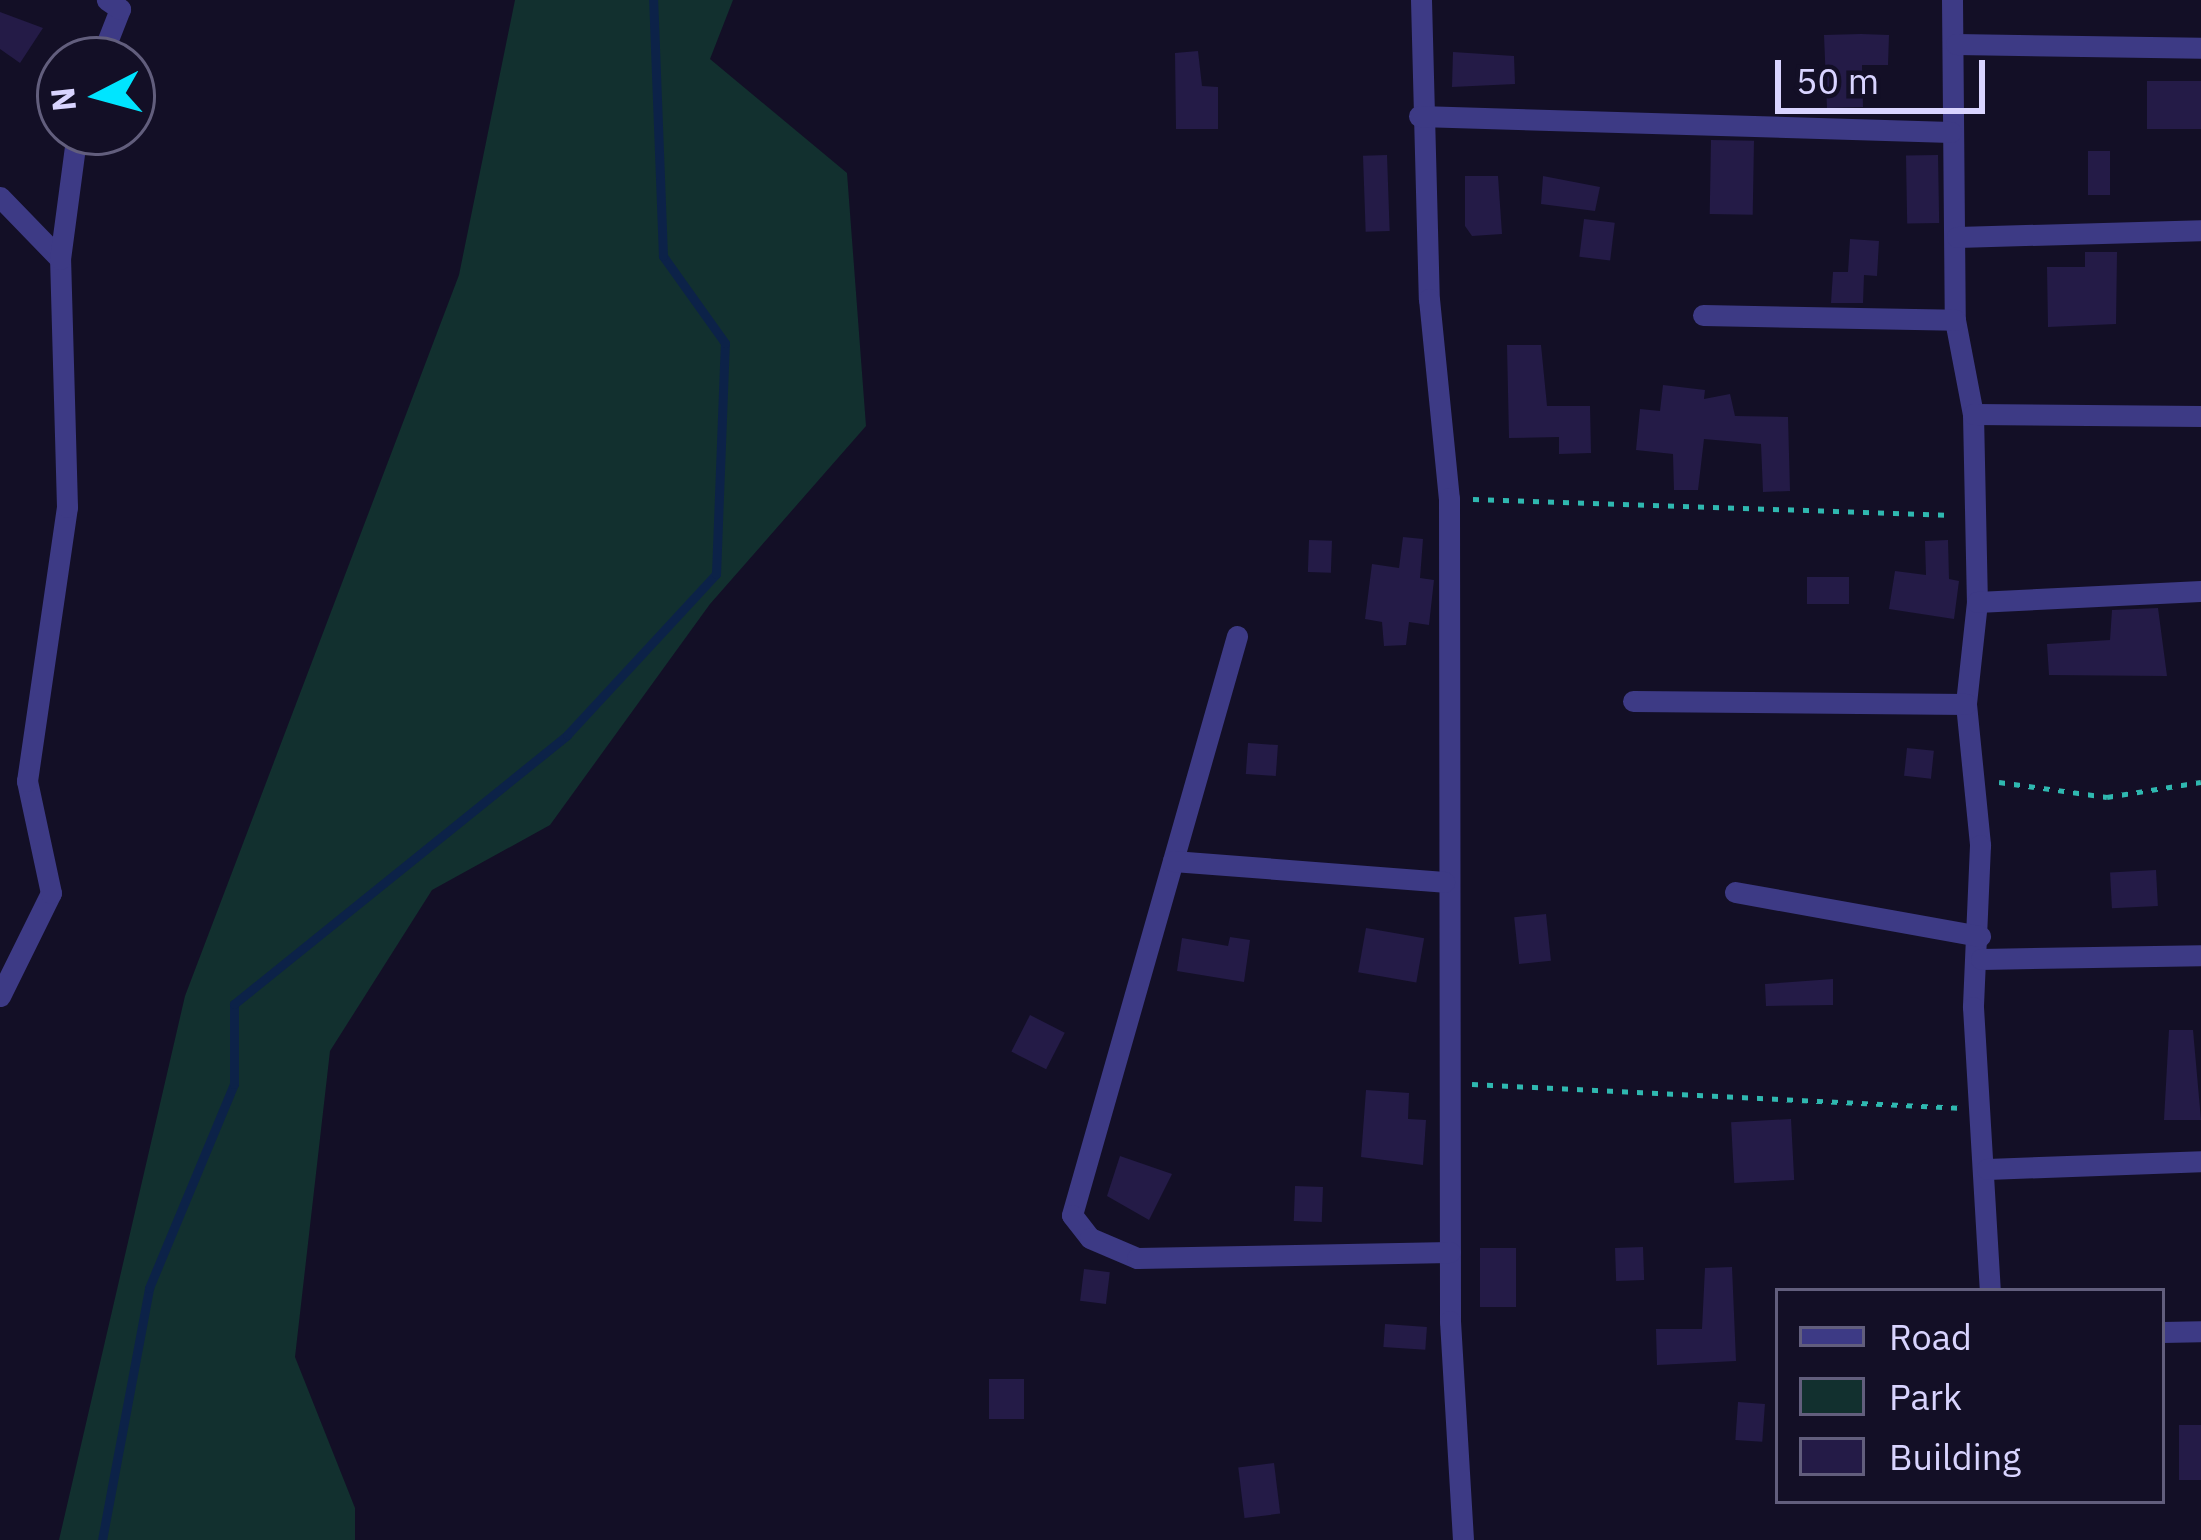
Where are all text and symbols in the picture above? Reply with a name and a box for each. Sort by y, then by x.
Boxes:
north arrow [36,36,156,156]
scale bar [1781,36,1991,110]
text: 50 m [1796,57,1879,104]
text: N [40,85,85,114]
legend [1775,1288,2165,1504]
text: Road [1889,1313,1972,1360]
text: Park [1889,1373,1962,1420]
text: Building [1889,1433,2021,1480]

